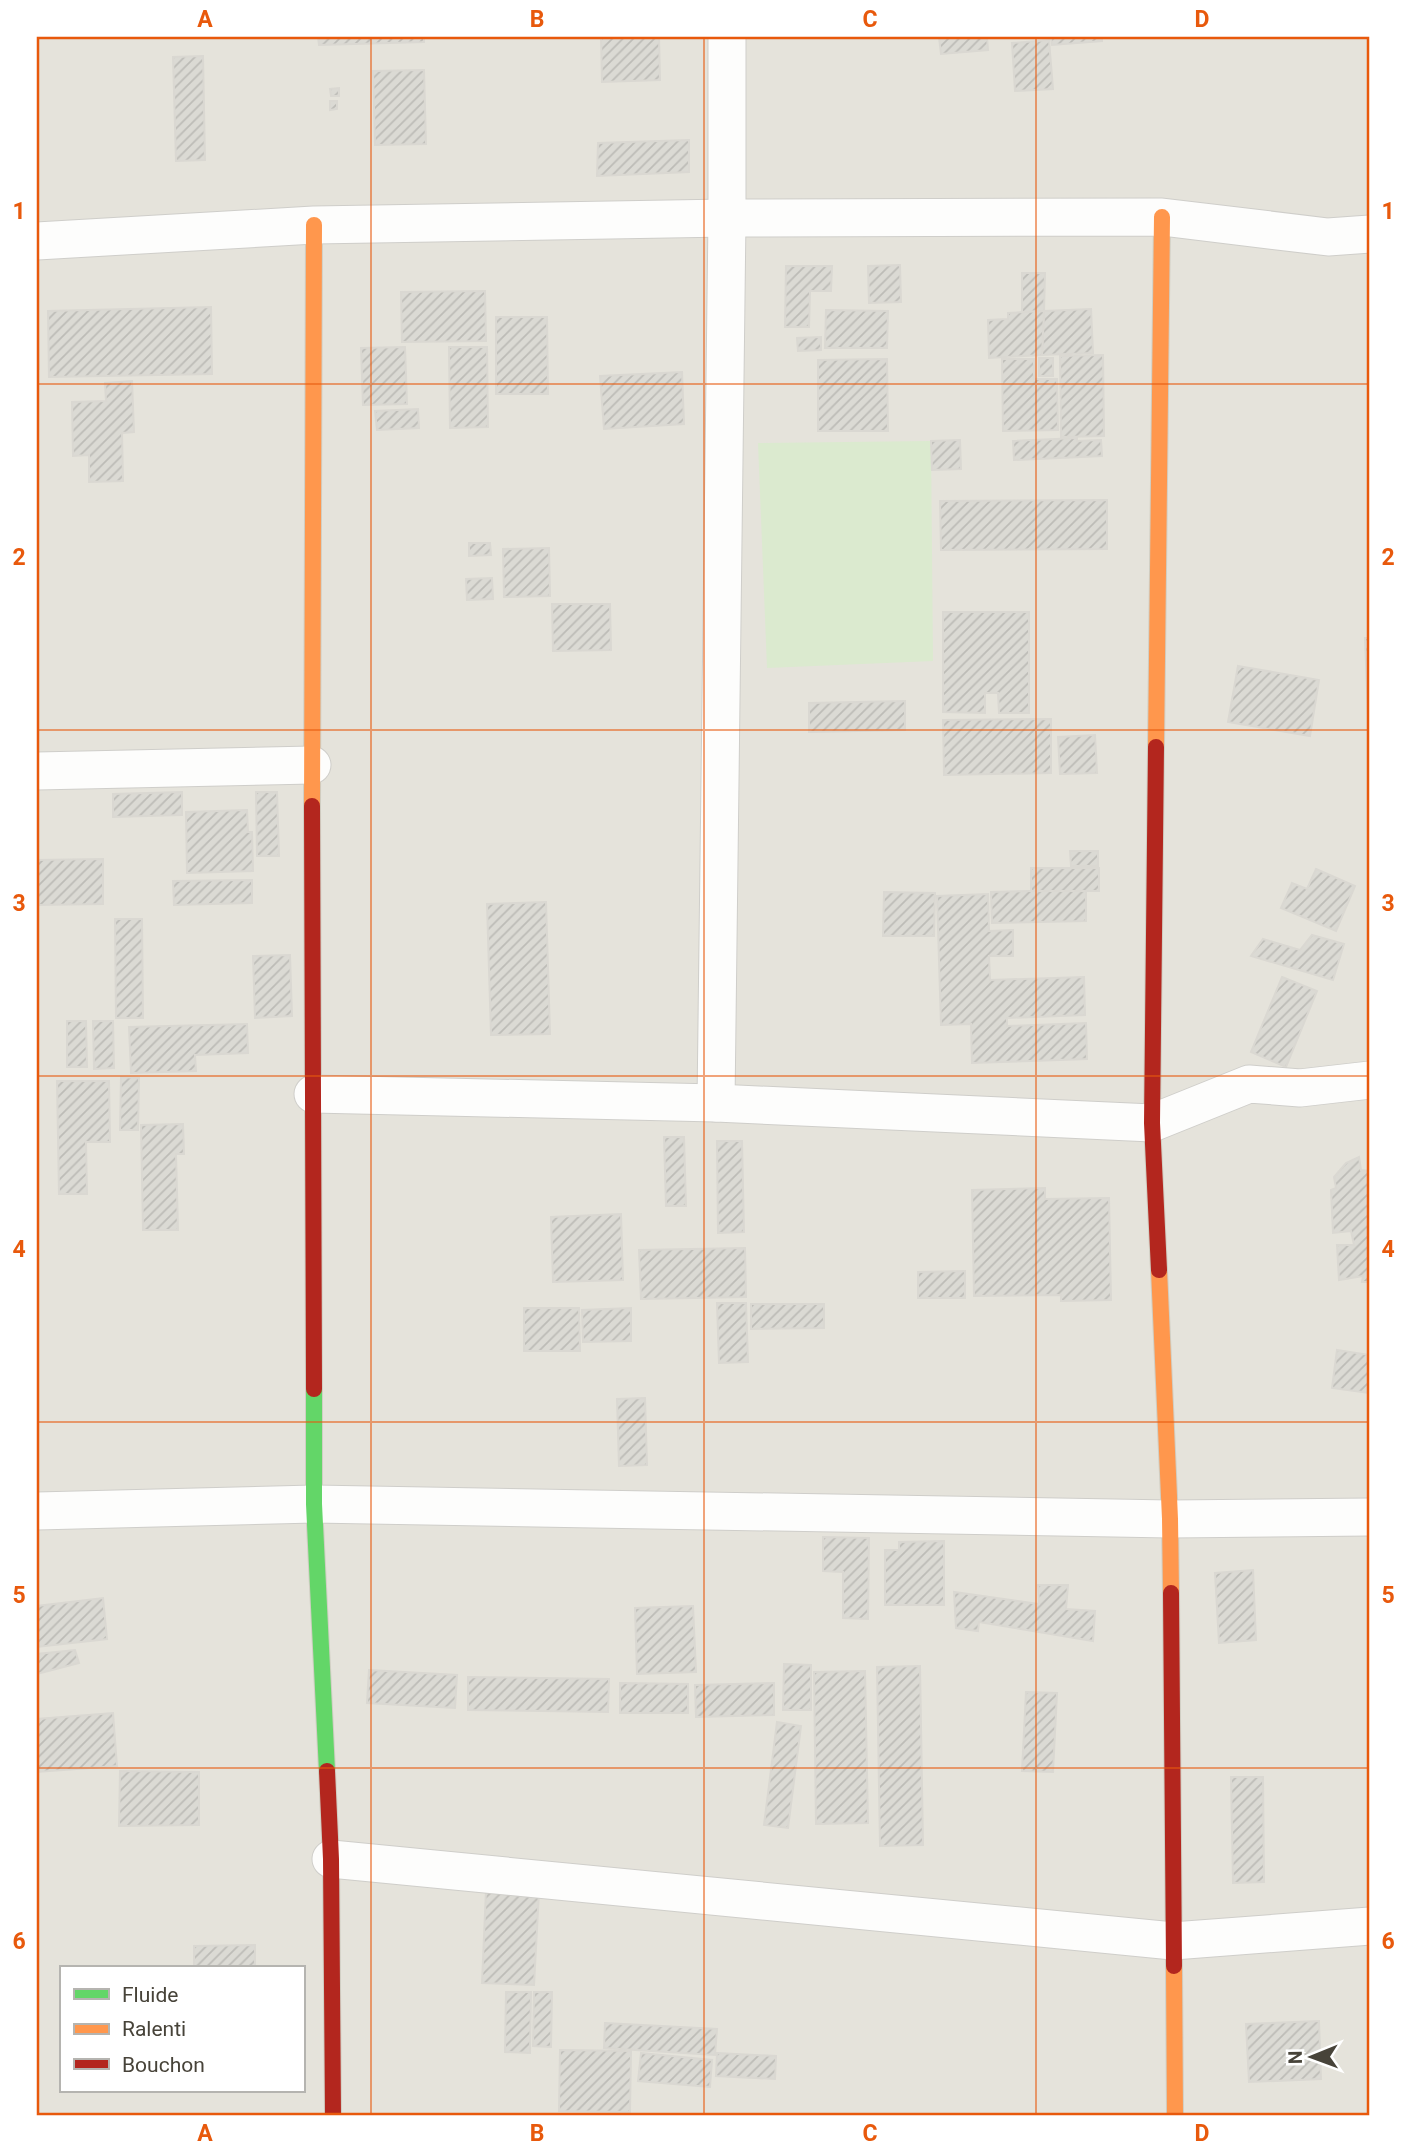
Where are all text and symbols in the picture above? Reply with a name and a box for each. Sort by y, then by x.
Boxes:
text: A [197,6,213,33]
text: B [530,6,544,33]
text: C [862,6,878,33]
text: D [1195,6,1209,33]
text: 1 [12,198,26,225]
text: 1 [1381,198,1395,225]
text: 2 [12,544,26,571]
text: 2 [1381,544,1395,571]
text: 3 [12,890,26,917]
text: 3 [1381,890,1395,917]
text: 4 [12,1236,26,1263]
text: 4 [1381,1236,1395,1263]
text: 5 [12,1582,26,1609]
text: 5 [1381,1582,1395,1609]
text: 6 [12,1928,26,1955]
text: 6 [1381,1928,1395,1955]
legend [60,1966,304,2092]
text: Fluide [122,1983,178,2007]
text: Ralenti [122,2017,186,2041]
north arrow [1278,2022,1348,2092]
text: N [1284,2050,1307,2064]
text: Bouchon [122,2053,205,2077]
text: A [197,2120,213,2147]
text: B [530,2120,544,2147]
text: C [862,2120,878,2147]
text: D [1195,2120,1209,2147]

